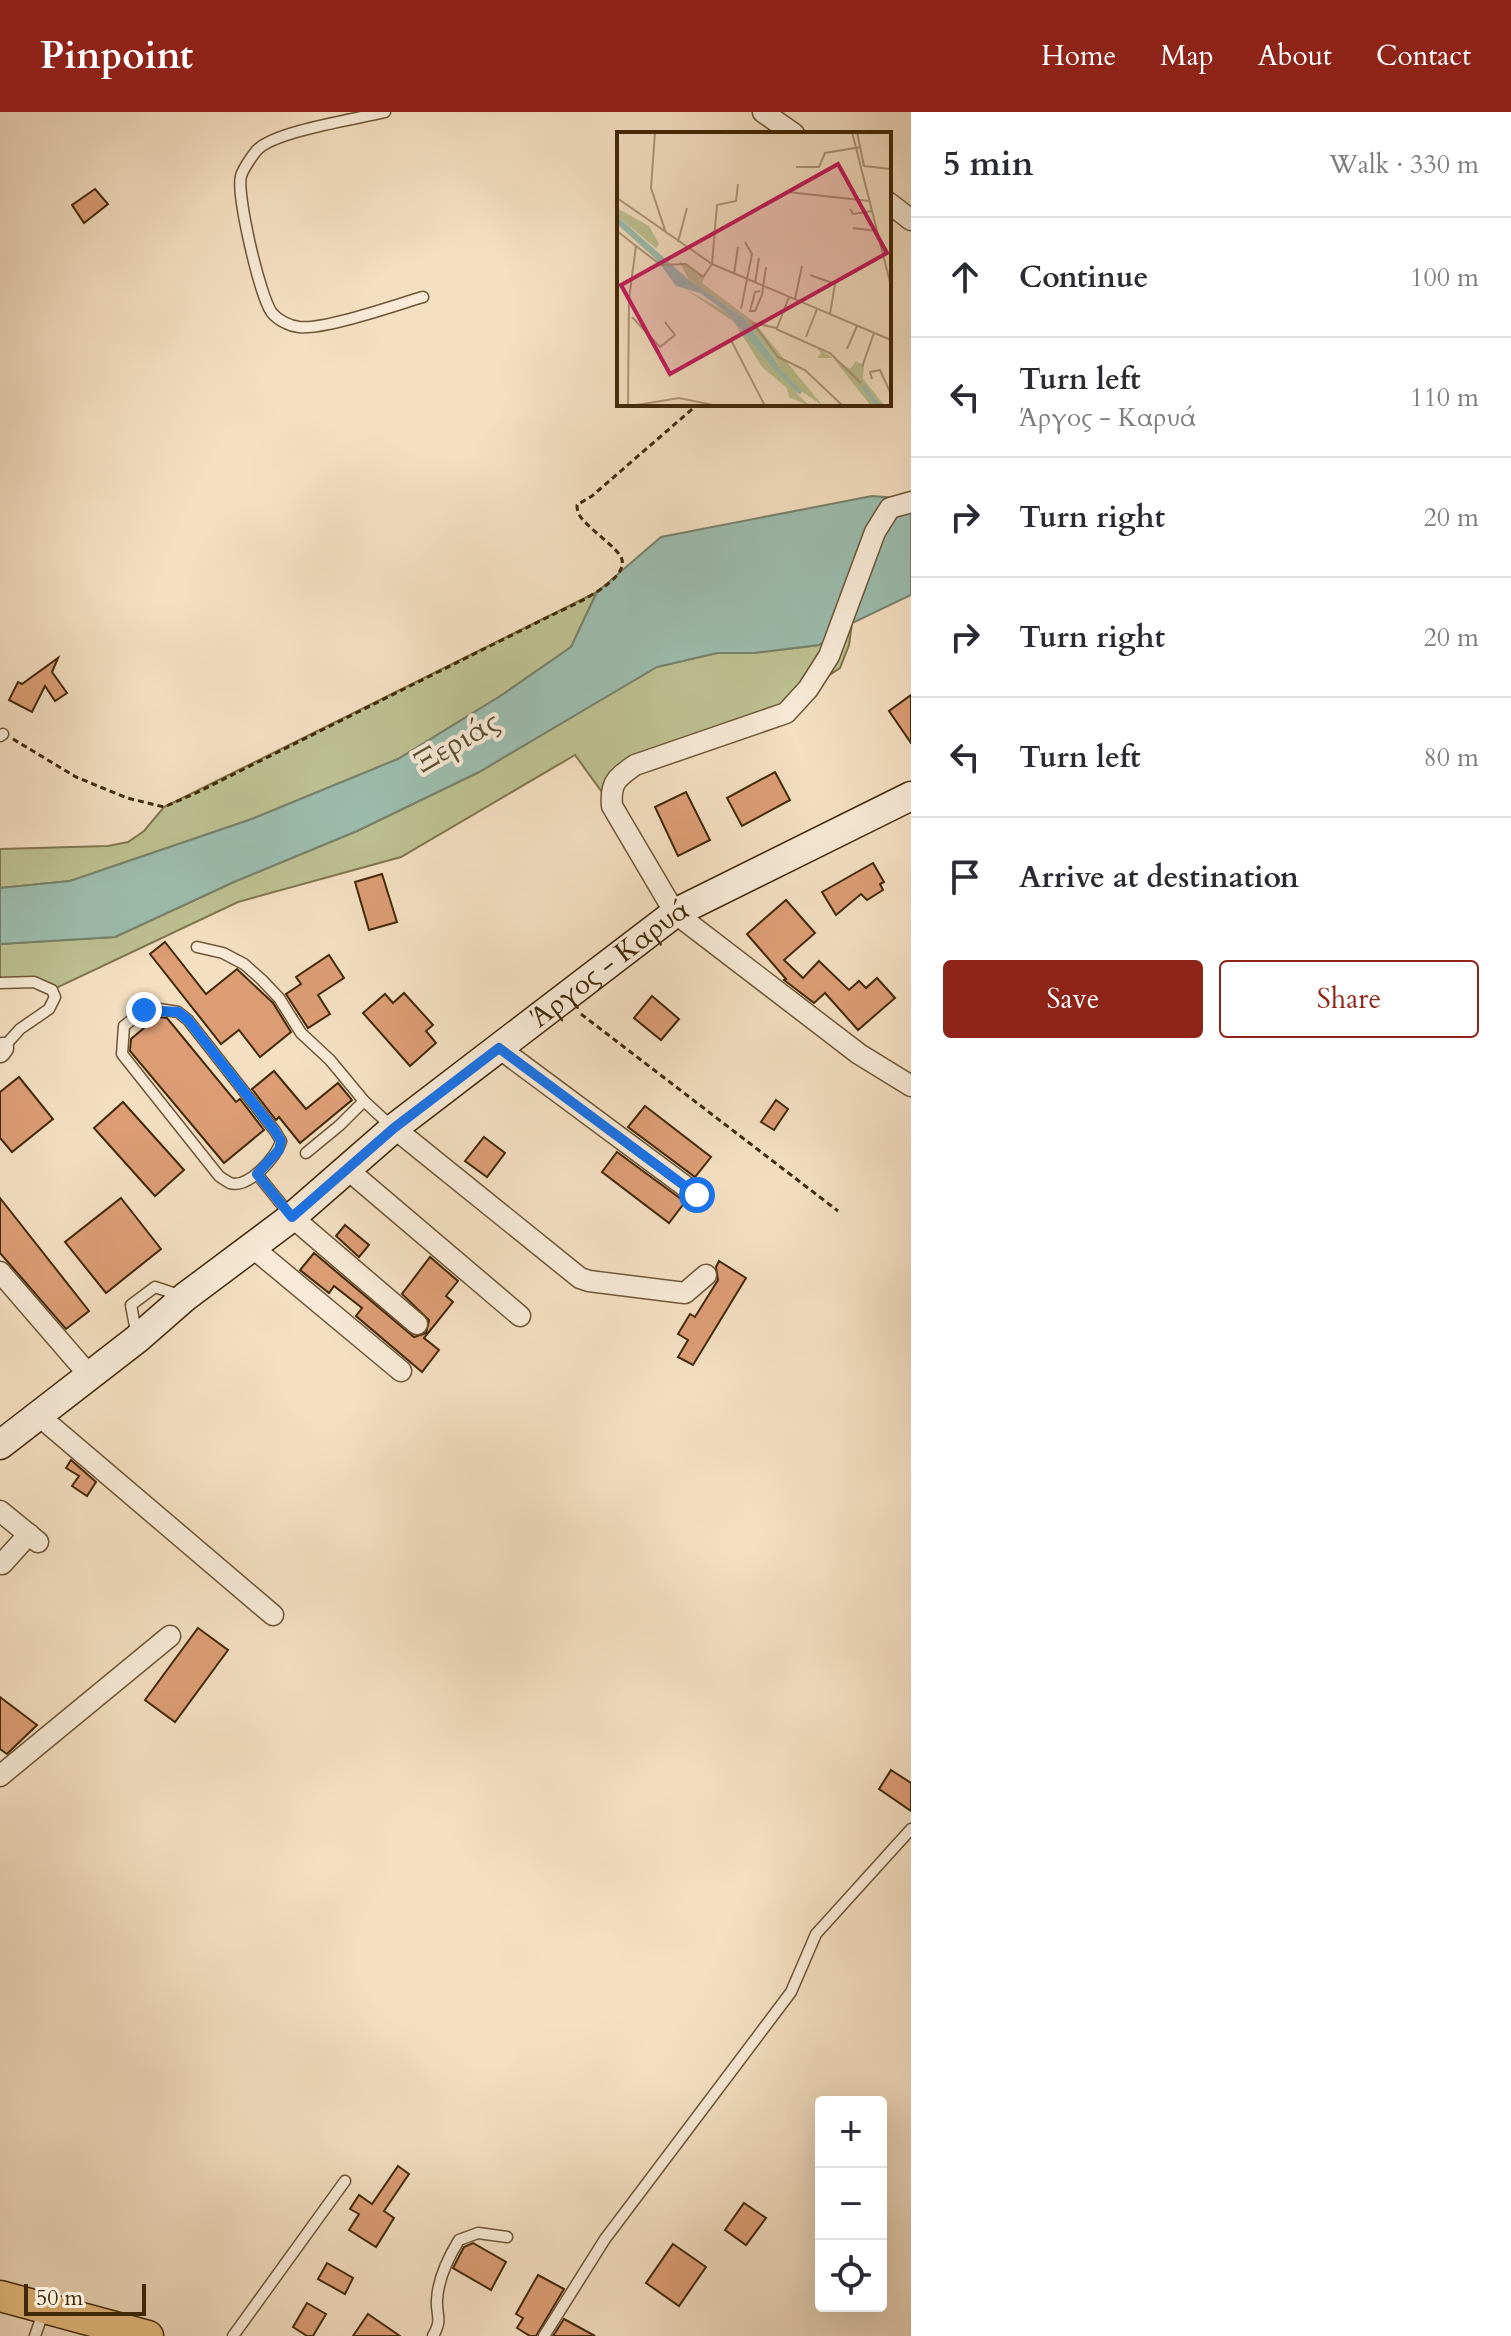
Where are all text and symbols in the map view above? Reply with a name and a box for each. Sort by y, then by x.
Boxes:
text: Pinpoint [40,30,193,82]
text: Home [1041,37,1116,75]
text: Map [1160,37,1214,75]
text: About [1258,37,1332,75]
text: Contact [1376,37,1471,75]
inset map [617,132,891,406]
text: 5 min [943,141,1034,187]
text: Walk · 330 m [1329,147,1479,182]
icon: ahead [943,255,987,299]
text: Continue [1019,257,1148,298]
text: 100 m [1410,260,1479,295]
text: Turn left [1019,359,1141,400]
icon: left [943,375,987,419]
text: 110 m [1410,380,1479,415]
text: Άργος - Καρυά [1019,400,1197,435]
icon: right [943,495,987,539]
text: Turn right [1019,497,1165,538]
text: 20 m [1423,500,1479,535]
icon: right [943,615,987,659]
text: Turn right [1019,617,1165,658]
text: 20 m [1423,620,1479,655]
water label: Ξεριάς [407,701,507,783]
icon: left [943,735,987,779]
text: Turn left [1019,737,1141,778]
text: 80 m [1423,740,1479,775]
icon: arrive [943,855,987,899]
text: Arrive at destination [1019,857,1299,898]
street label: Άργος - Καρυά [522,890,696,1036]
button: Save [943,960,1203,1038]
button: Share [1219,960,1479,1038]
route end [126,992,162,1028]
route start [679,1177,715,1213]
map controls [815,2096,887,2312]
button: + [815,2096,887,2168]
button: − [815,2168,887,2240]
button: locate [815,2240,887,2312]
scale bar [24,2280,146,2316]
text: 50 m [36,2283,83,2313]

